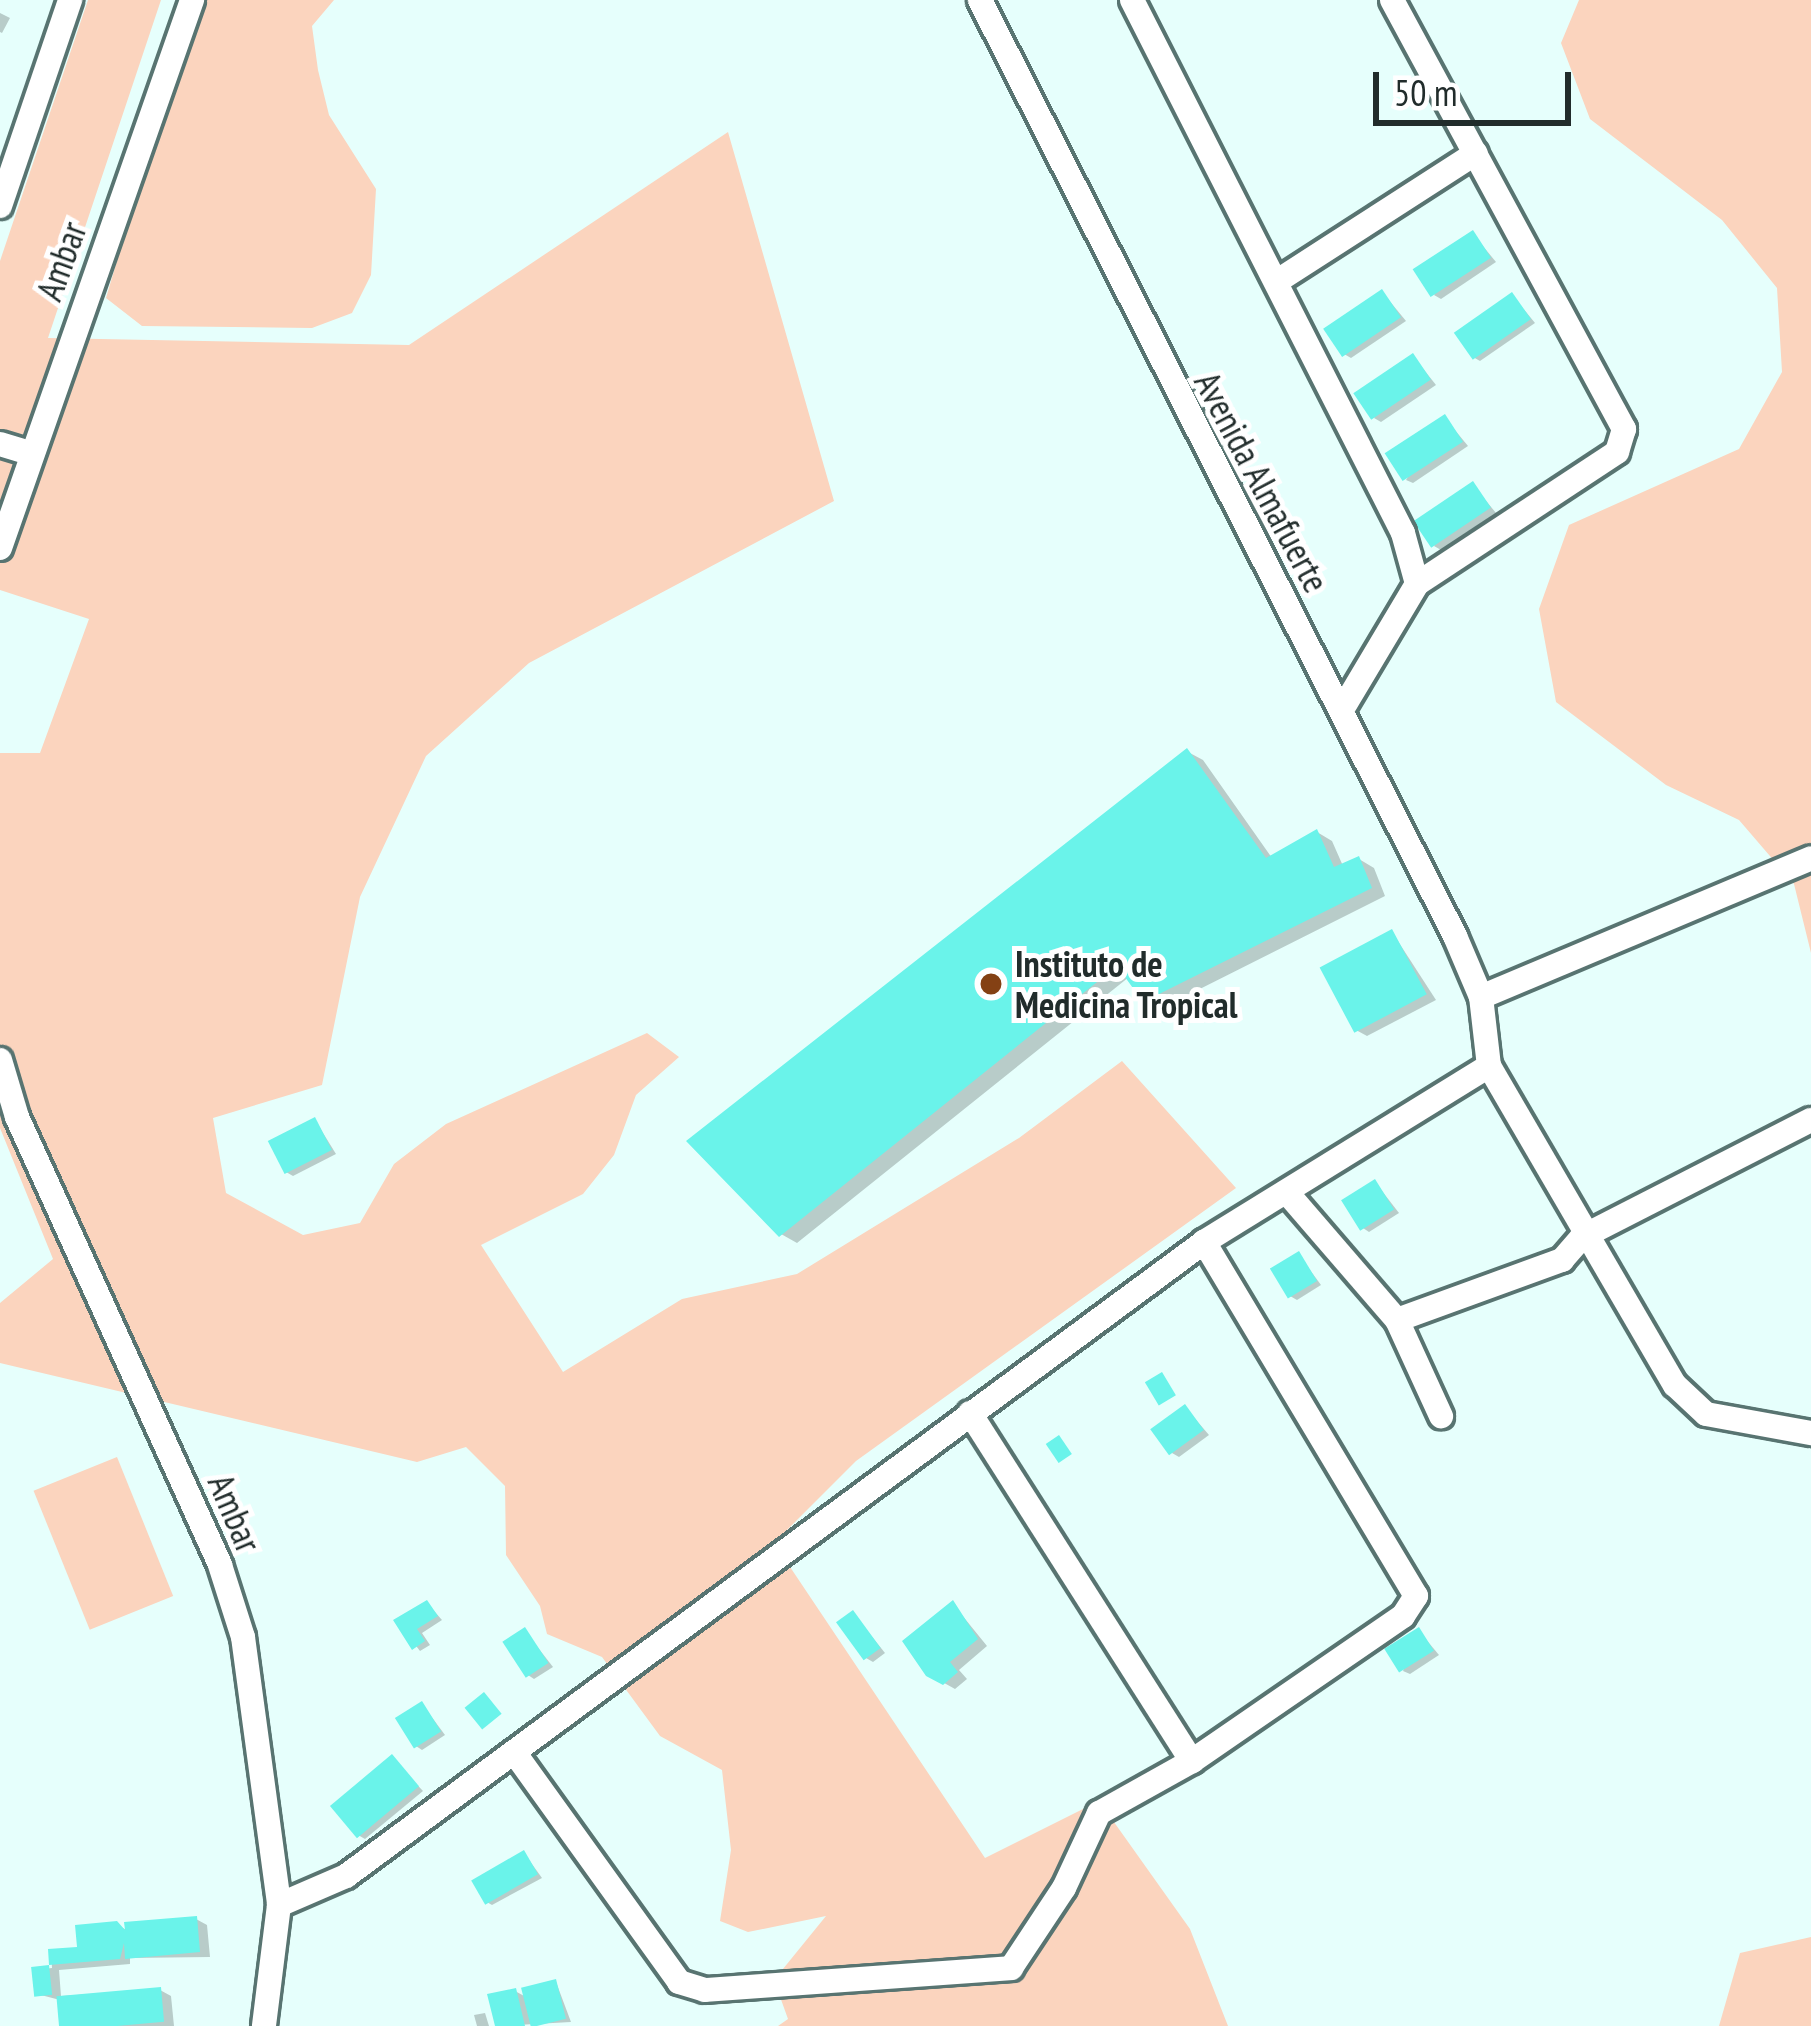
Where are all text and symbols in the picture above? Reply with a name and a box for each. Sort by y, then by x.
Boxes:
scale bar [1379,48,1577,122]
text: 50 m [1394,69,1457,116]
street label: Ambar [27,216,95,306]
street label: Avenida Almafuerte [1186,364,1338,600]
place label: Instituto de Medicina Tropical [1015,941,1238,1026]
marker: Instituto de Medicina Tropical [978,971,1004,997]
street label: Ambar [199,1468,271,1558]

